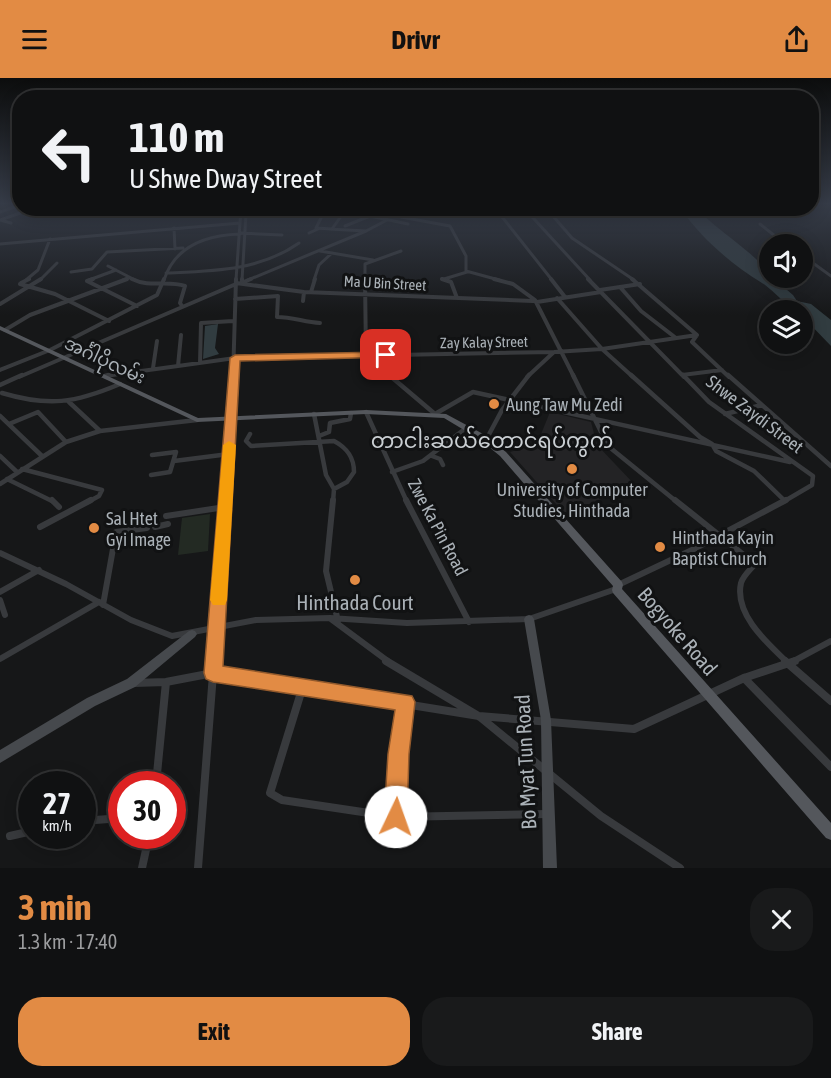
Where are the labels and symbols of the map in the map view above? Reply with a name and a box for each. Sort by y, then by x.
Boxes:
street label: Ma U Bin Street [343,272,427,294]
street label: အင်္ဂါပိုလမ်း [59,329,150,392]
pin [360,329,411,380]
street label: Zay Kalay Street [440,333,528,351]
street label: Shwe Zaydi Street [702,371,808,457]
place label: Aung Taw Mu Zedi [506,394,623,415]
marker: Aung Taw Mu Zedi [487,397,501,411]
district label: တာငါးဆယ်တောင်ရပ်ကွက် [371,425,613,458]
marker: University of Computer Studies, Hinthada [565,462,579,476]
street label: Zwe Ka Pin Road [404,475,472,579]
place label: University of Computer Studies, Hinthada [497,479,648,521]
place label: Sal Htet Gyi Image [106,508,171,550]
marker: Sal Htet Gyi Image [87,521,101,535]
place label: Hinthada Kayin Baptist Church [672,527,774,569]
marker: Hinthada Kayin Baptist Church [653,540,667,554]
marker: Hinthada Court [348,573,362,587]
street label: Bogyoke Road [633,582,723,680]
place label: Hinthada Court [296,590,414,614]
street label: Bo Myat Tun Road [509,694,541,830]
speed limit sign: 30 [108,771,186,849]
position arrow [364,785,428,849]

